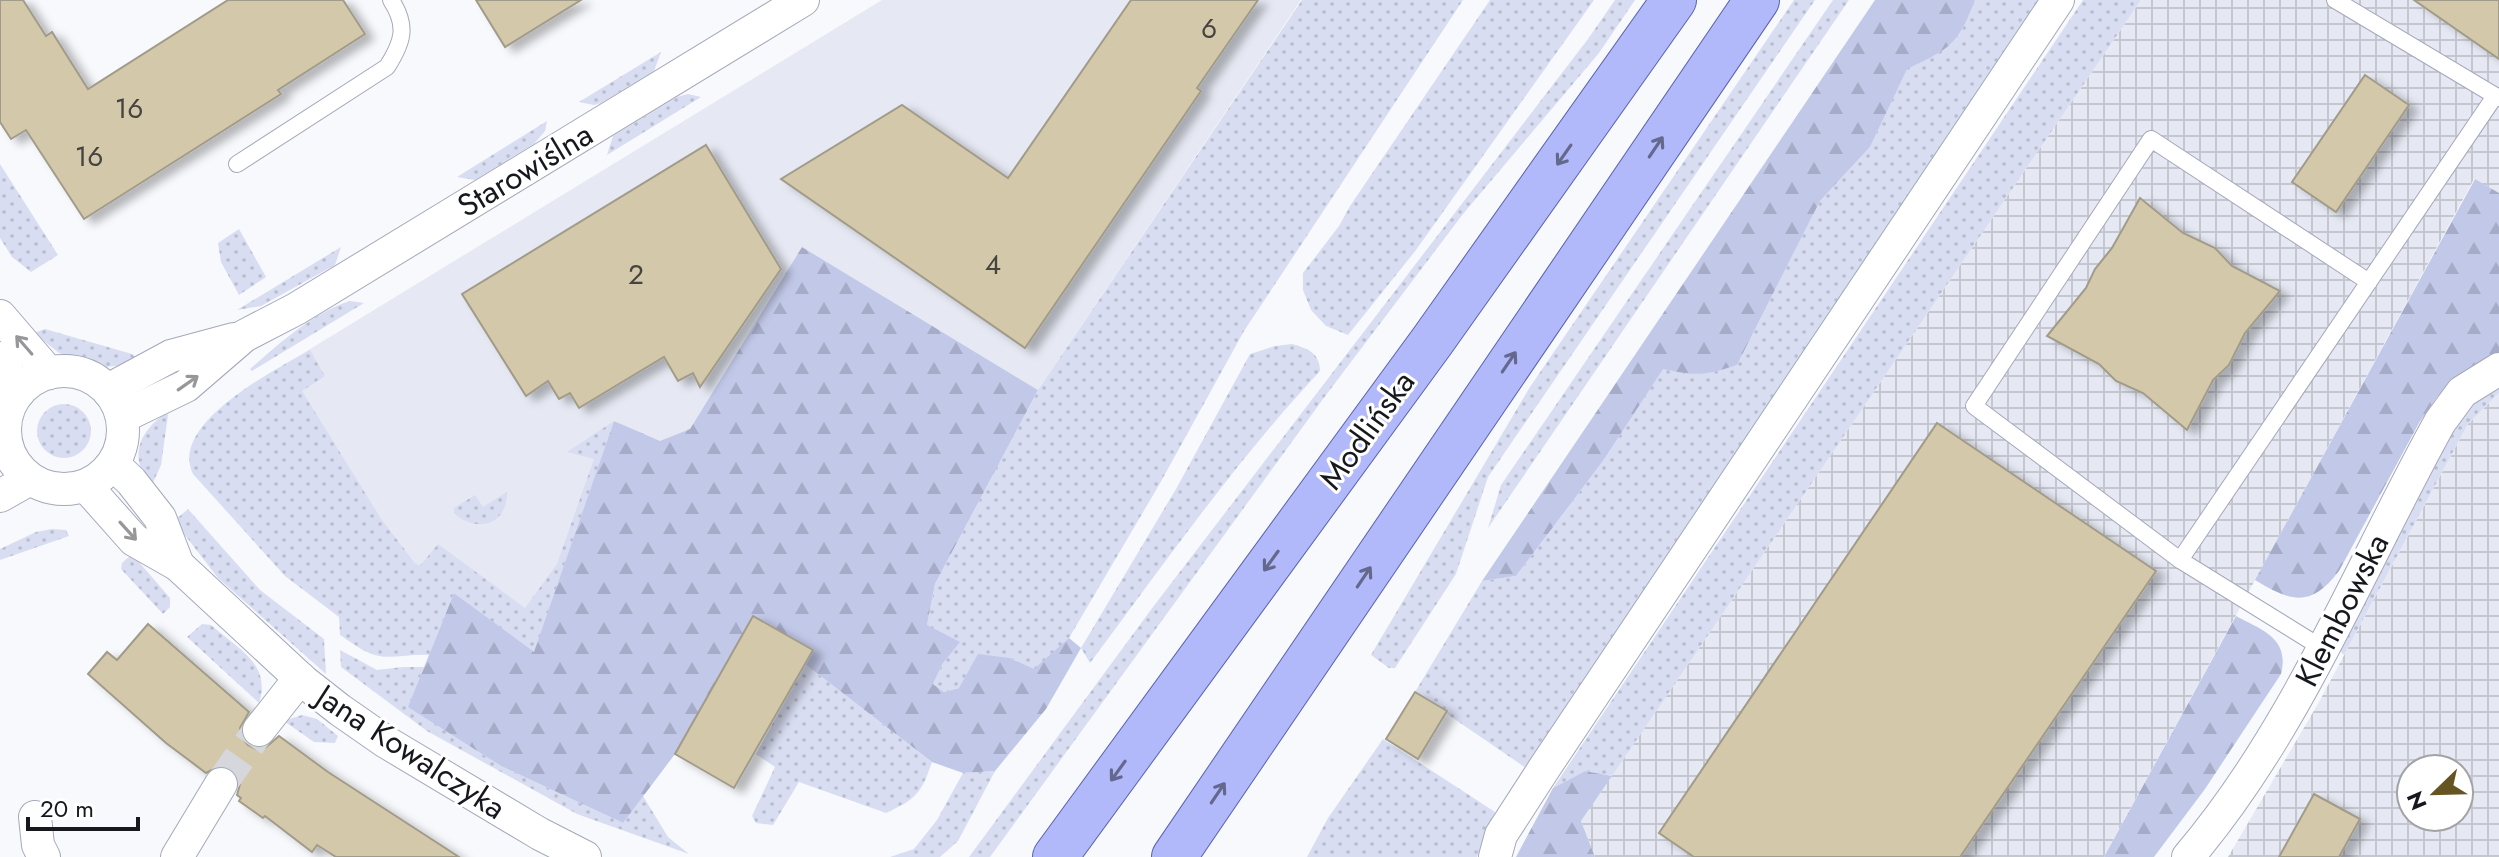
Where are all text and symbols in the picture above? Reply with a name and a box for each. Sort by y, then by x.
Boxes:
house number: 6 [1201,8,1217,49]
house number: 16 [115,88,143,129]
street label: Starowiślna [449,111,601,229]
house number: 16 [75,136,103,177]
one-way arrow [1648,137,1664,159]
one-way arrow [1556,144,1572,166]
house number: 4 [985,244,1001,285]
house number: 2 [628,254,644,295]
one-way arrow [16,335,34,355]
one-way arrow [1501,351,1517,373]
street label: Modlińska [1308,361,1426,499]
one-way arrow [176,375,198,391]
one-way arrow [118,521,137,541]
street label: Klembowska [2284,525,2400,695]
one-way arrow [1263,550,1280,571]
one-way arrow [1355,567,1372,589]
street label: Jana Kowalczyka [304,671,515,831]
north arrow [2395,753,2475,833]
one-way arrow [1109,759,1126,781]
scale bar [28,781,138,831]
one-way arrow [1210,782,1226,804]
text: N [2398,787,2435,815]
text: 20 m [40,791,94,826]

